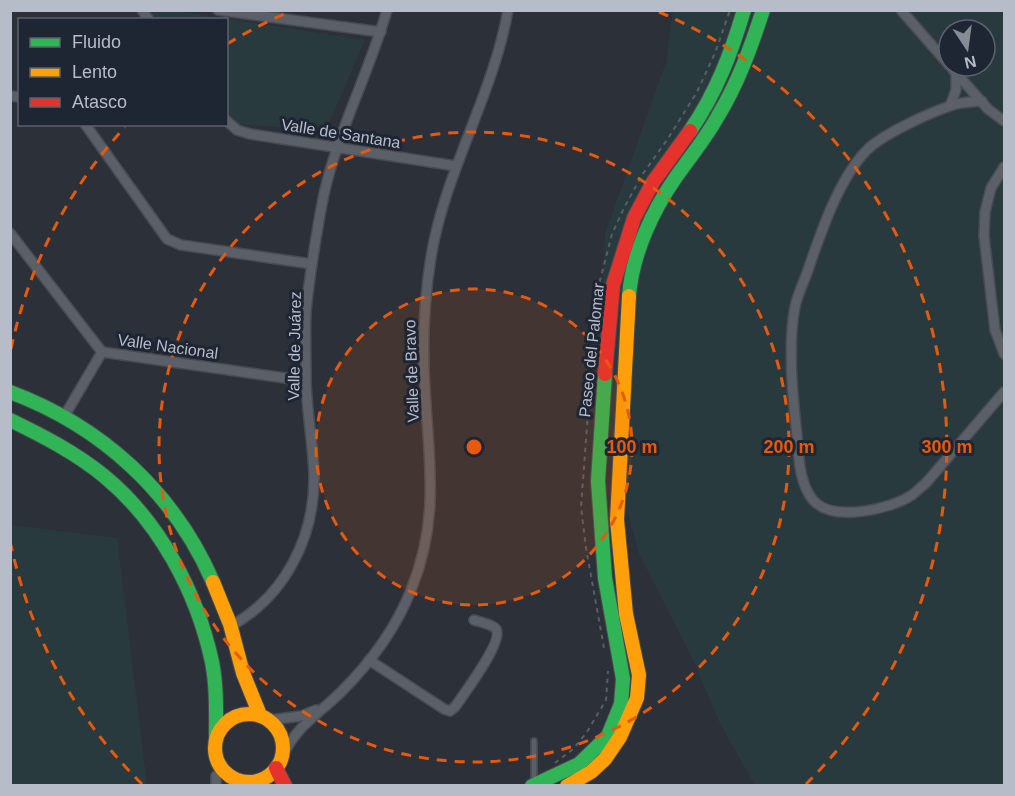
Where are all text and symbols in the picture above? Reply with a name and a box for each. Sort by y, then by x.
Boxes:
legend [18,18,228,126]
north arrow [937,18,997,78]
text: Fluido [72,32,121,52]
text: N [963,53,978,72]
text: Lento [72,62,117,82]
text: Atasco [72,92,127,112]
street label: Valle de Santana [280,116,402,151]
street label: Paseo del Palomar [576,281,607,418]
street label: Valle de Juárez [285,291,304,401]
street label: Valle de Bravo [401,319,422,423]
street label: Valle Nacional [117,331,219,362]
centre of rings [464,437,484,457]
text: 100 m [606,437,658,457]
text: 200 m [763,437,815,457]
text: 300 m [921,437,973,457]

